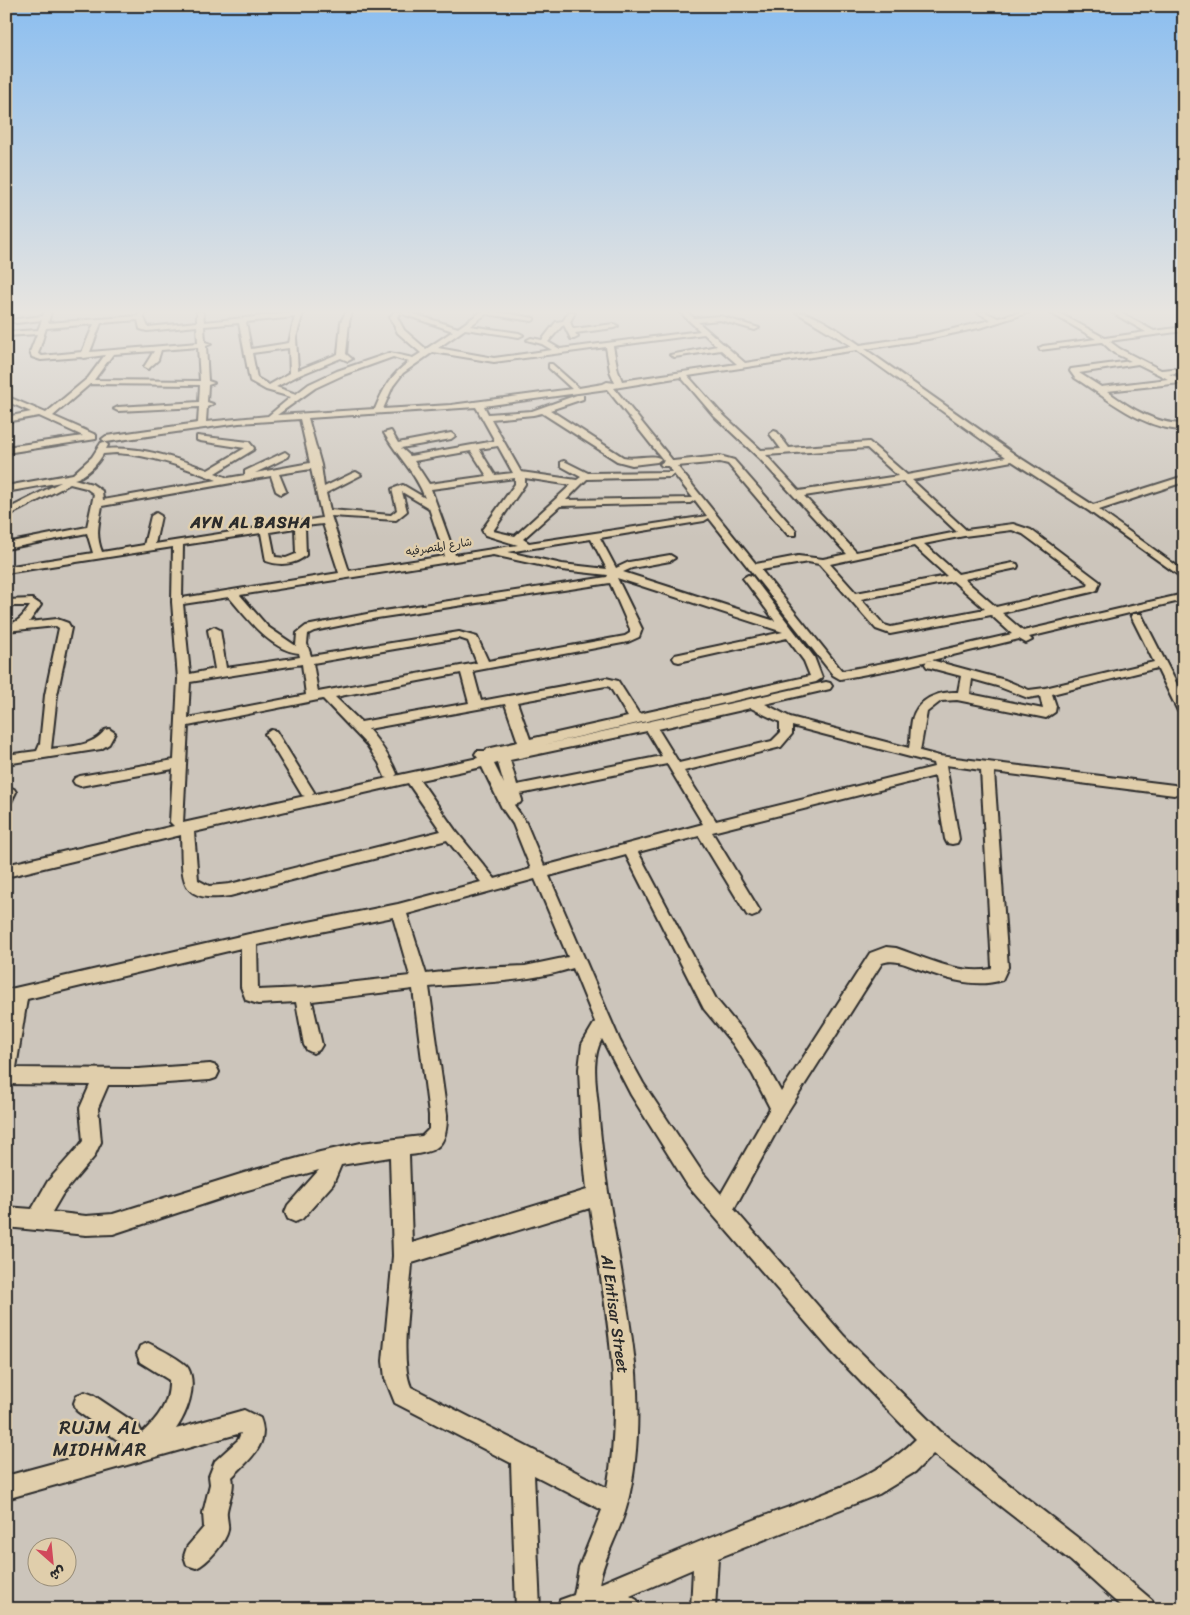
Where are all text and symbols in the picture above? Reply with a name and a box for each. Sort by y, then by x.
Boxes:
district label: AYN AL BASHA [189,508,312,537]
street label: شارع المتصرفيه [405,532,473,562]
street label: Al Entisar Street [592,1252,638,1375]
district label: RUJM AL MIDHMAR [53,1411,147,1466]
north arrow [28,1538,78,1588]
text: ش [45,1559,70,1588]

